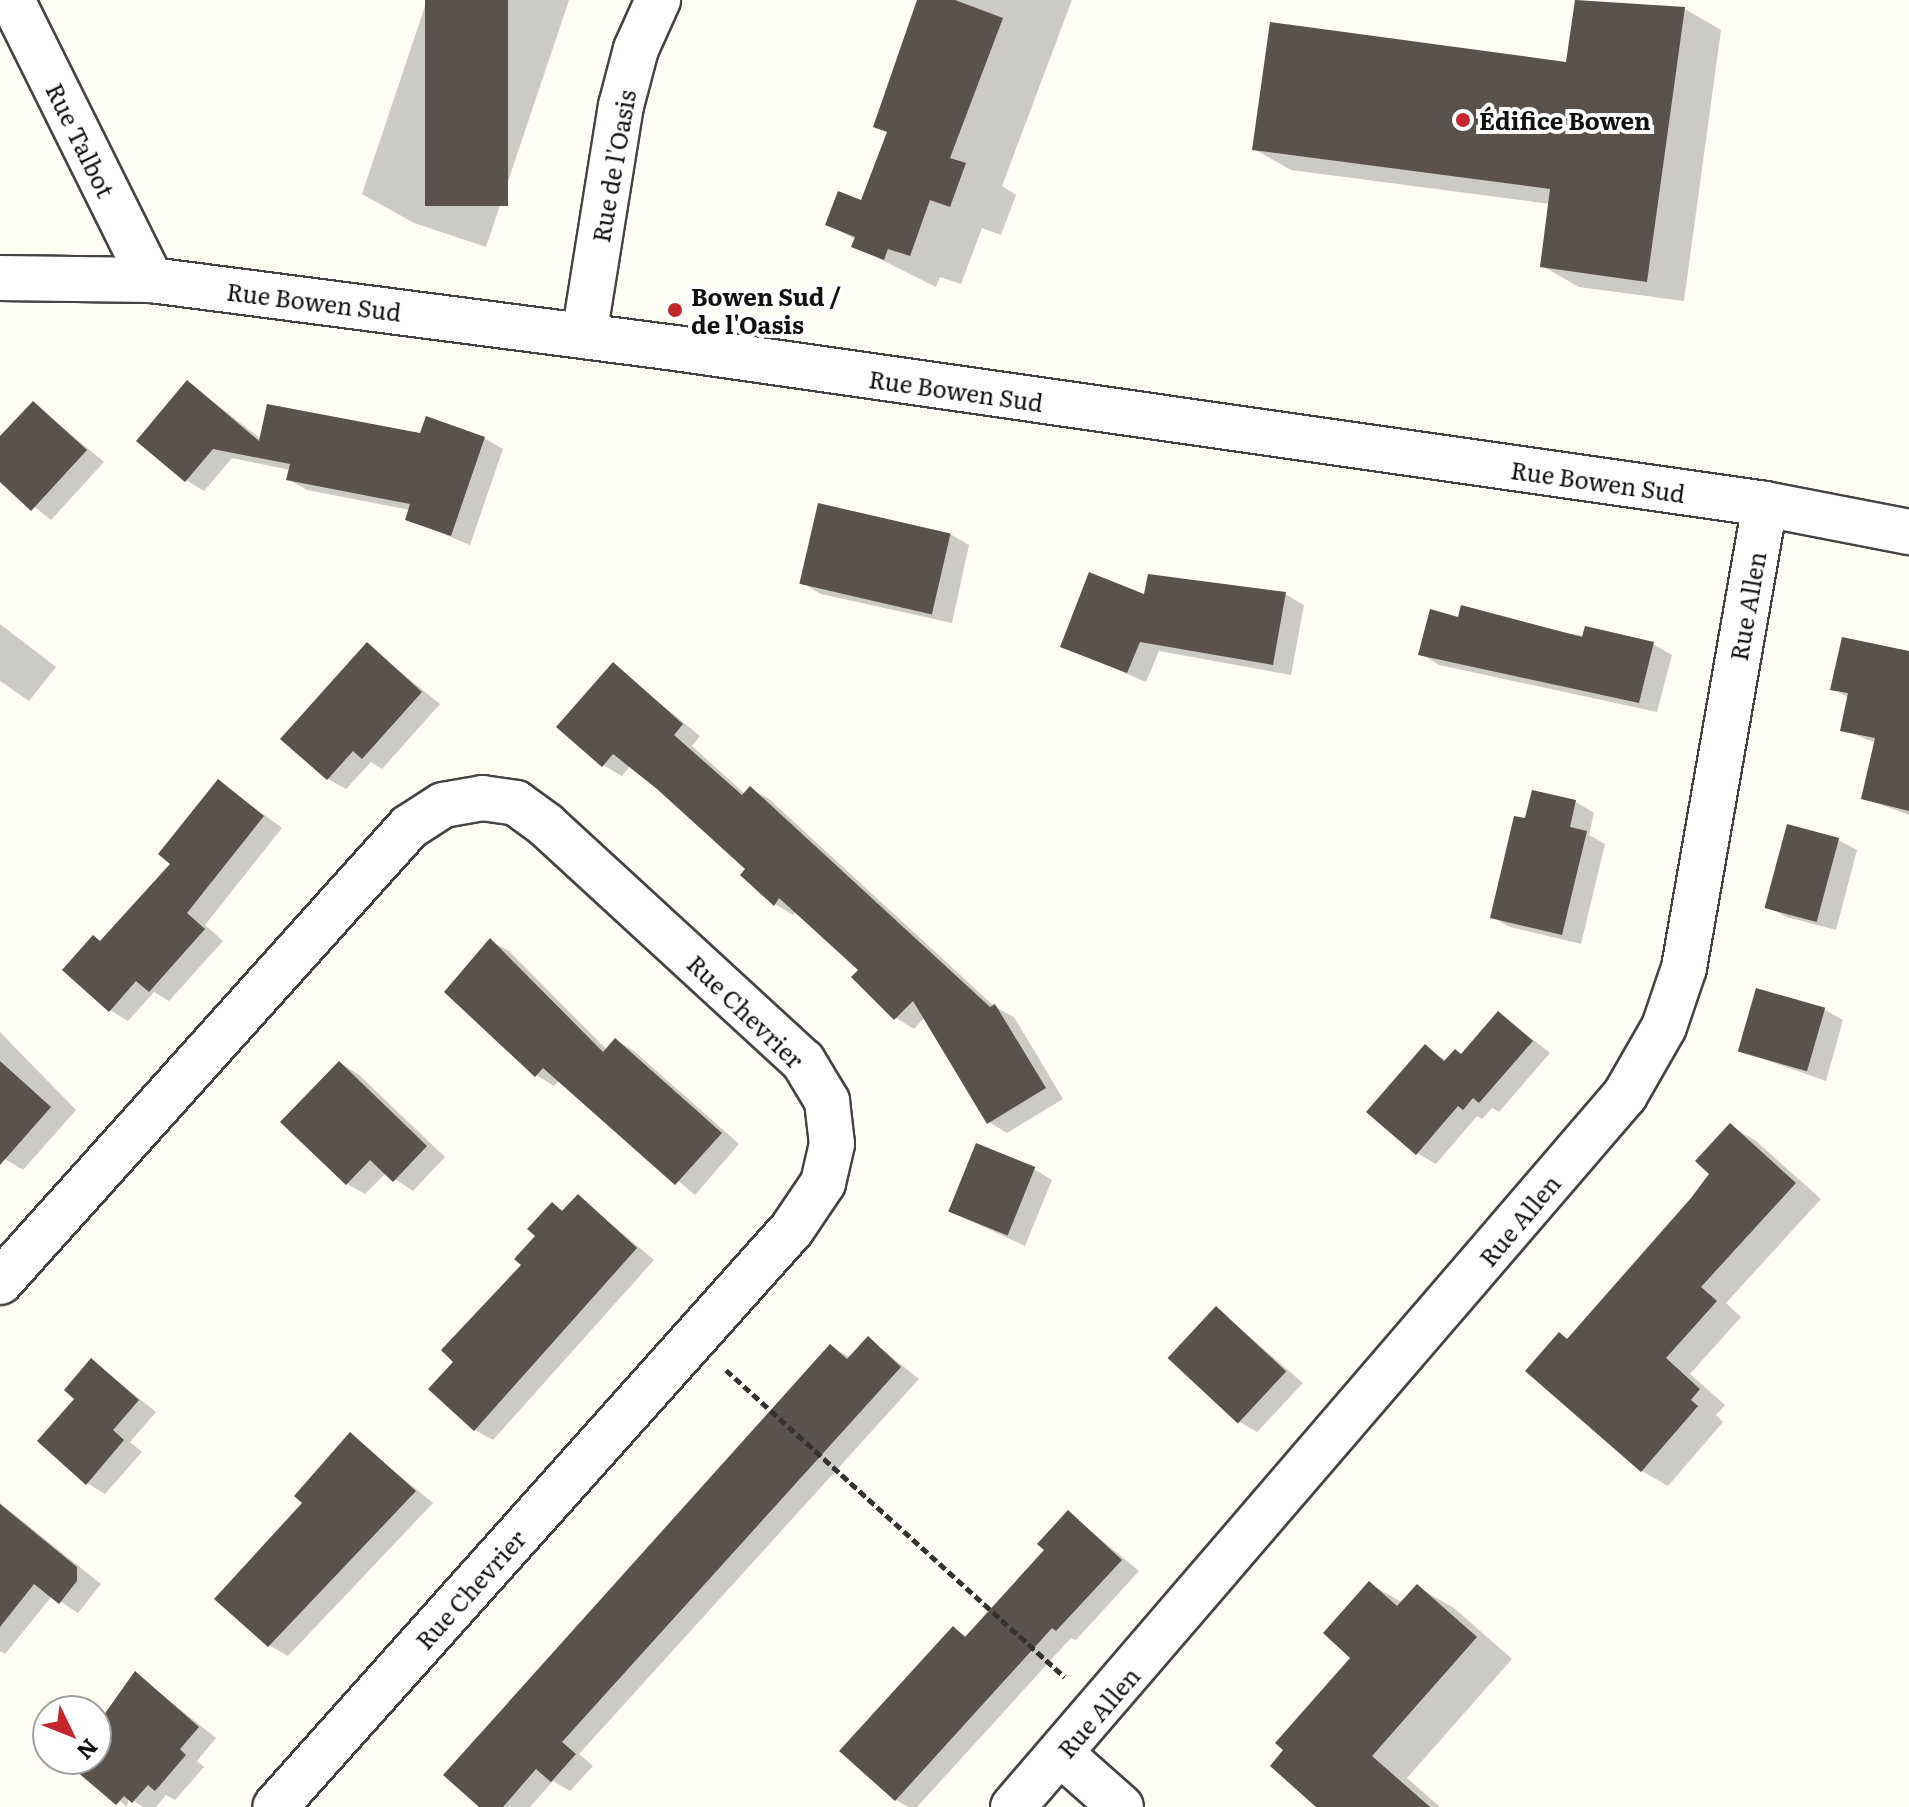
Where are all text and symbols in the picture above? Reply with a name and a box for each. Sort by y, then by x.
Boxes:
street label: Rue Talbot [41,78,121,202]
street label: Rue de l'Oasis [585,88,641,244]
place label: Édifice Bowen [1479,106,1651,134]
marker: Édifice Bowen [1454,111,1472,129]
street label: Rue Bowen Sud [225,276,403,326]
place label: Bowen Sud / de l'Oasis [691,282,841,338]
marker: Bowen Sud / de l'Oasis [666,301,684,319]
street label: Rue Bowen Sud [867,364,1045,416]
street label: Rue Bowen Sud [1509,455,1687,507]
street label: Rue Allen [1723,549,1771,663]
street label: Rue Chevrier [682,948,810,1074]
street label: Rue Allen [1472,1168,1566,1272]
street label: Rue Chevrier [409,1524,531,1654]
street label: Rue Allen [1051,1661,1145,1763]
north arrow [32,1695,112,1775]
text: N [70,1732,107,1768]

